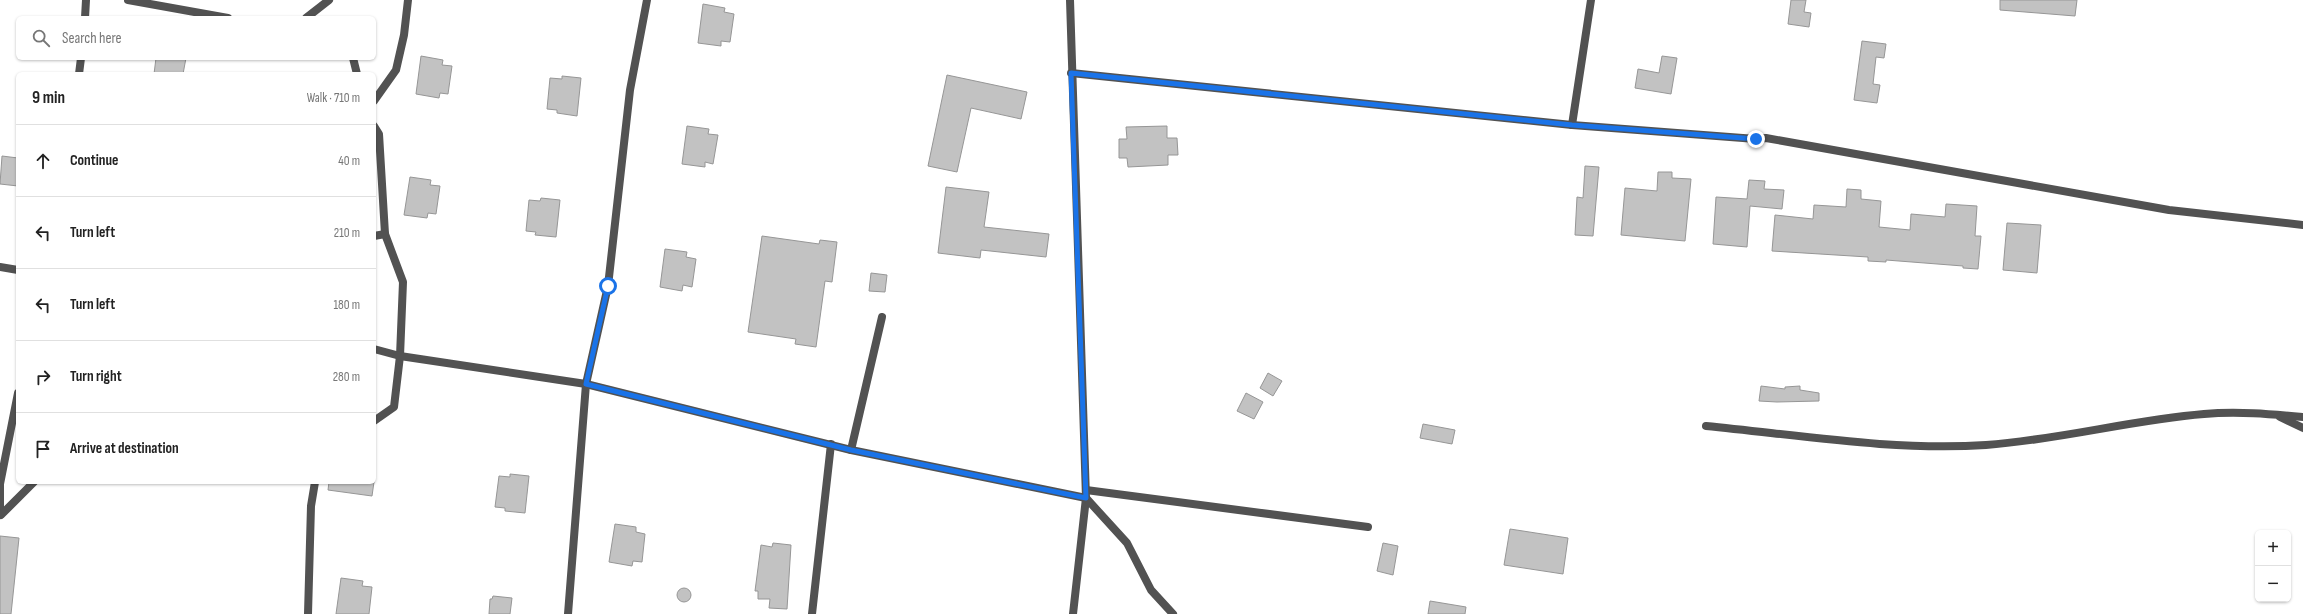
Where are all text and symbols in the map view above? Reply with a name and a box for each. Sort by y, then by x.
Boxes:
search box [16,16,376,60]
icon: search [30,27,52,49]
text: Search here [62,29,122,48]
text: 9 min [32,88,65,108]
text: Walk · 710 m [307,90,360,106]
route end [1747,130,1765,148]
icon: ahead [32,150,54,172]
text: Continue [70,151,119,170]
text: 40 m [338,153,360,169]
icon: left [32,222,54,244]
text: Turn left [70,223,115,242]
text: 210 m [334,225,360,241]
route start [599,277,617,295]
icon: left [32,294,54,316]
text: Turn left [70,295,115,314]
text: 180 m [334,297,360,313]
icon: right [32,366,54,388]
text: Turn right [70,367,122,386]
text: 280 m [333,369,360,385]
icon: arrive [32,438,54,460]
text: Arrive at destination [70,439,179,458]
map controls [2255,530,2291,602]
button: + [2255,530,2291,566]
button: − [2255,566,2291,602]

